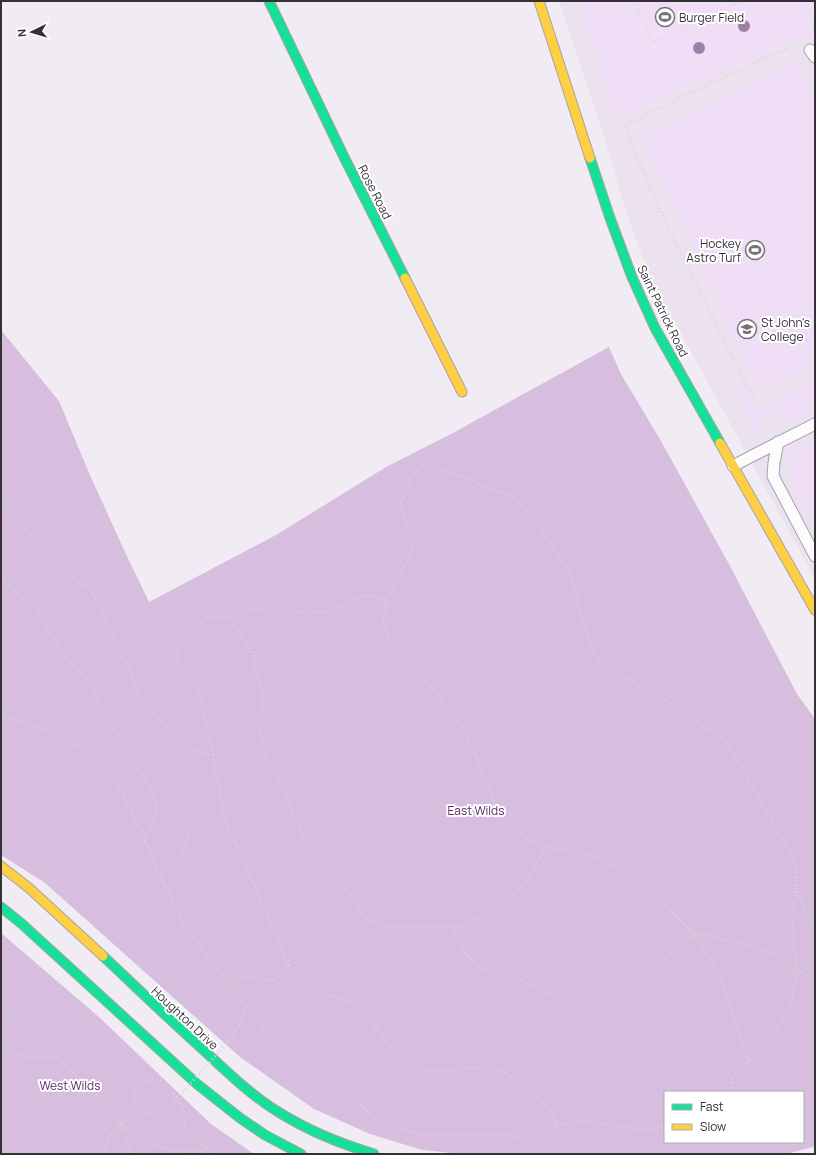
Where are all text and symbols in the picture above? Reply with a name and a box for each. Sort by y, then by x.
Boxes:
sports icon: Burger Field [654,6,676,28]
place label: Burger Field [679,9,744,26]
north arrow [12,12,52,52]
text: N [14,28,29,38]
street label: Rose Road [354,162,396,222]
place label: Hockey Astro Turf [686,235,742,266]
sports icon: Hockey Astro Turf [744,239,766,261]
street label: Saint Patrick Road [633,262,693,360]
place label: St John's College [761,314,810,345]
school or university icon: St John's College [736,318,758,340]
park label: East Wilds [447,802,505,819]
street label: Houghton Drive [148,982,222,1054]
park label: West Wilds [39,1077,101,1094]
legend [664,1091,804,1143]
text: Fast [700,1098,724,1115]
text: Slow [700,1118,726,1135]

